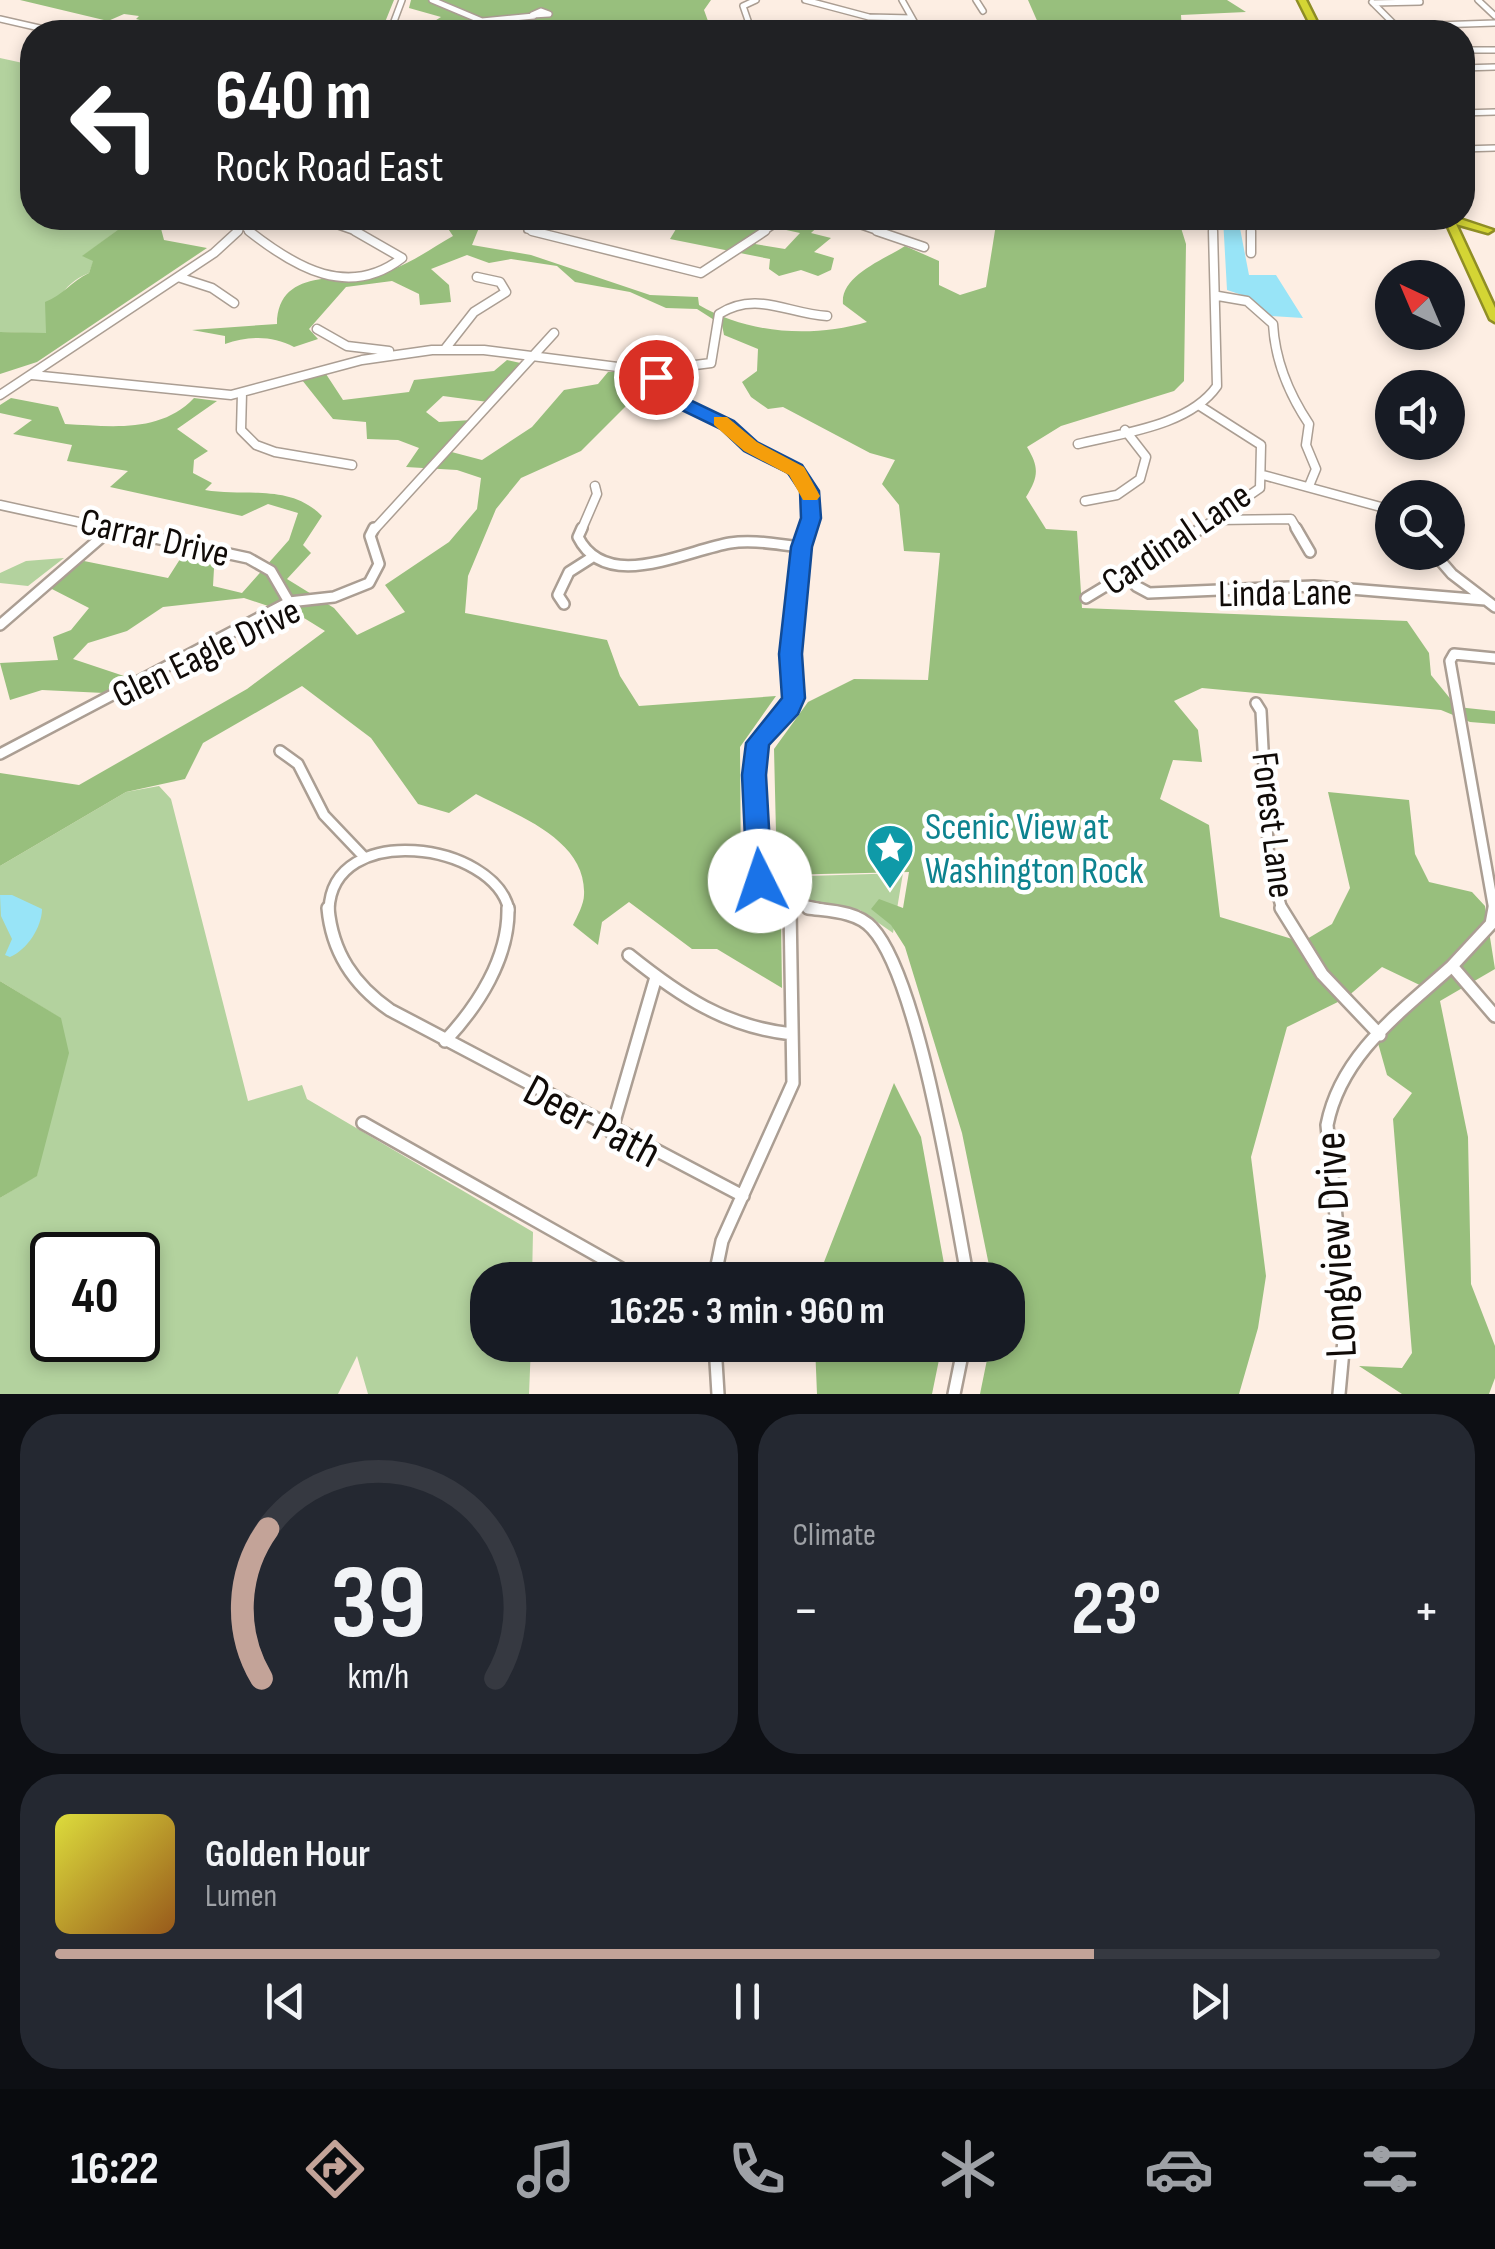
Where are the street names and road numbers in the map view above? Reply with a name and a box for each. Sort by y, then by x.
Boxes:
street label: Cardinal Lane [1094,473,1260,605]
street label: Carrar Drive [76,499,234,577]
street label: Linda Lane [1218,570,1352,617]
street label: Glen Eagle Drive [105,589,308,718]
street label: Forest Lane [1241,750,1304,901]
street label: Deer Path [514,1063,670,1181]
street label: Longview Drive [1303,1131,1370,1359]

